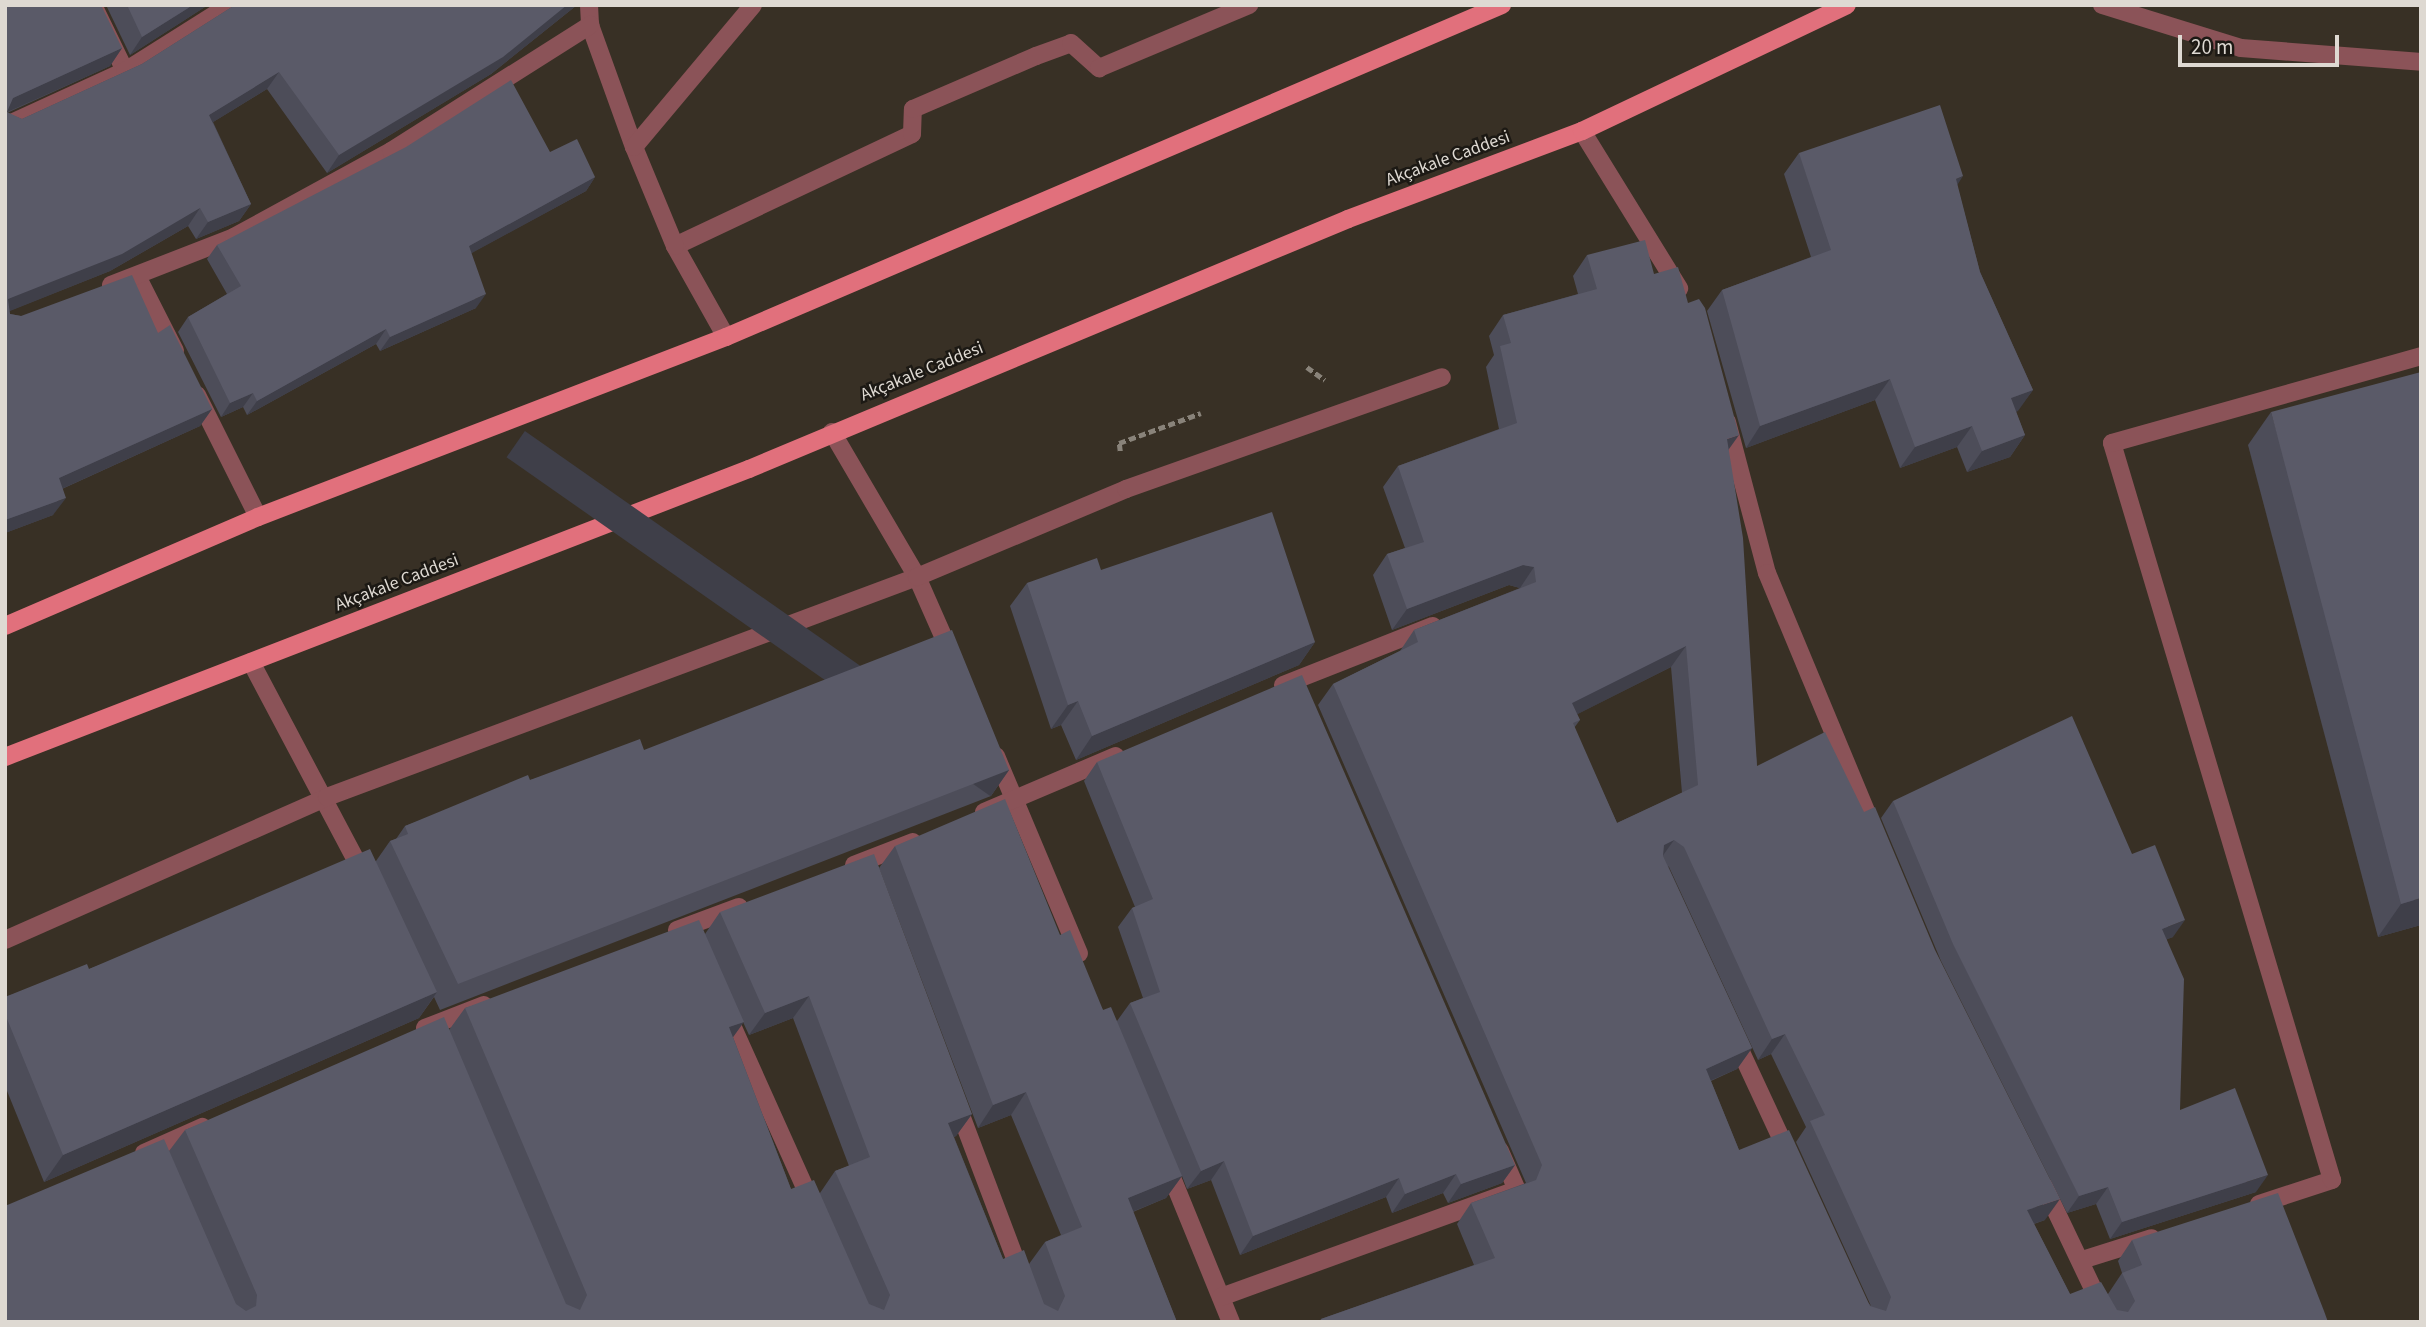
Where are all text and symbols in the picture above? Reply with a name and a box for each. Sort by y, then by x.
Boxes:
scale bar [2181,21,2342,65]
text: 20 m [2191,32,2233,62]
street label: Akçakale Caddesi [1383,127,1513,191]
street label: Akçakale Caddesi [857,338,987,406]
street label: Akçakale Caddesi [332,550,462,616]

